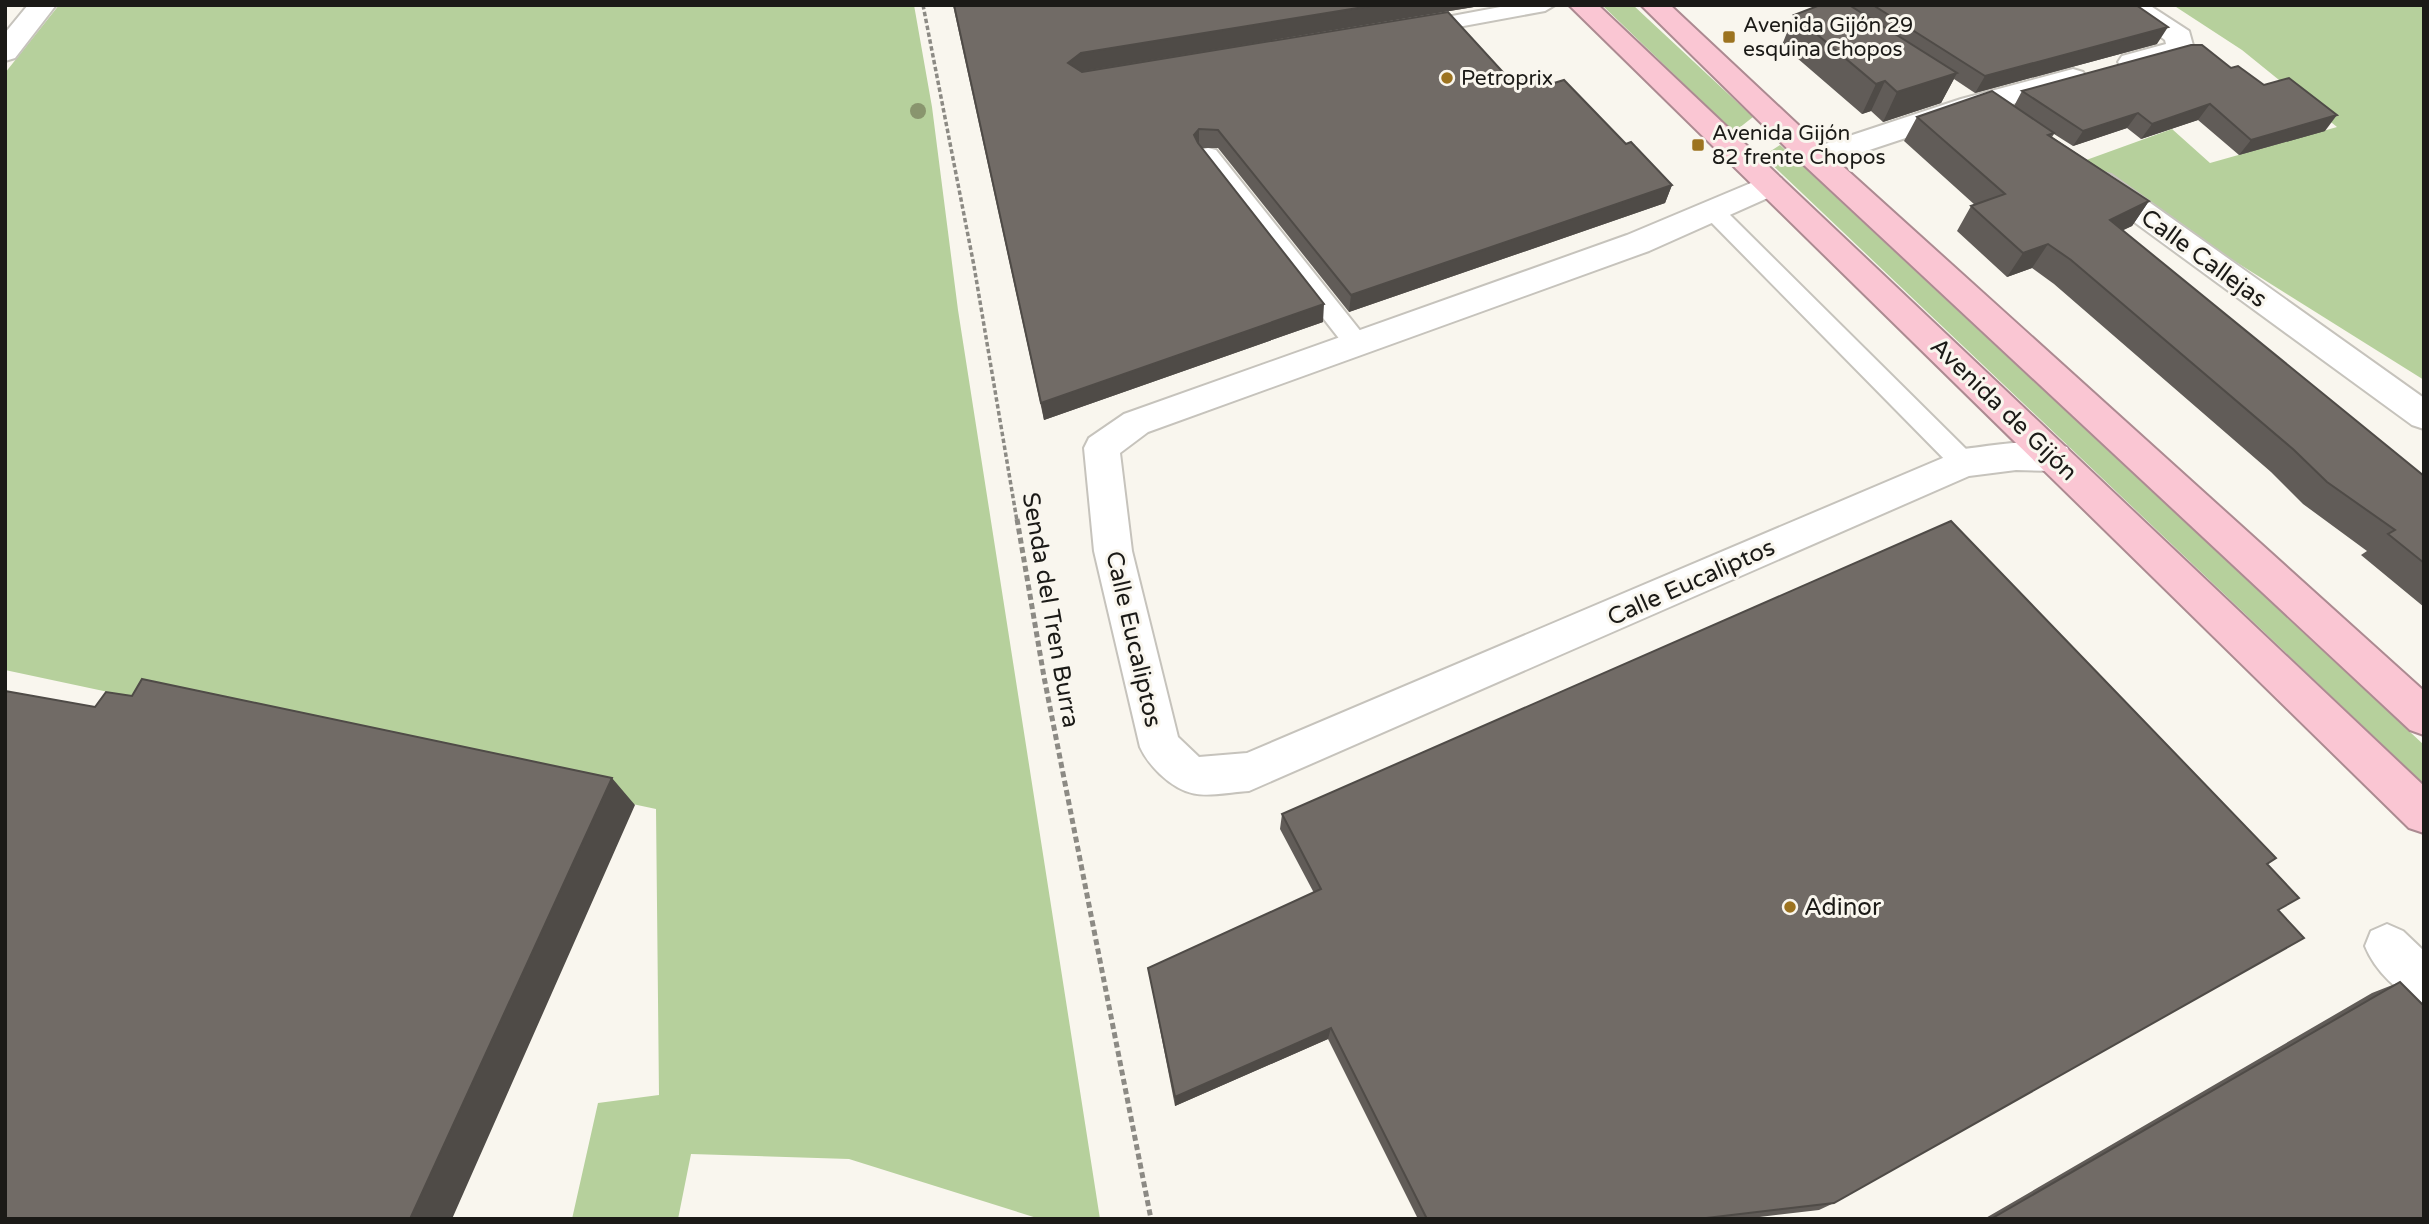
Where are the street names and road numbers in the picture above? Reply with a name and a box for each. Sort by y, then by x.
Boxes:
street label: Calle Callejas [2135,203,2272,314]
street label: Avenida de Gijón [1924,332,2083,487]
street label: Senda del Tren Burra [1016,490,1085,730]
street label: Calle Eucaliptos [1603,533,1779,632]
street label: Calle Eucaliptos [1099,548,1168,730]

